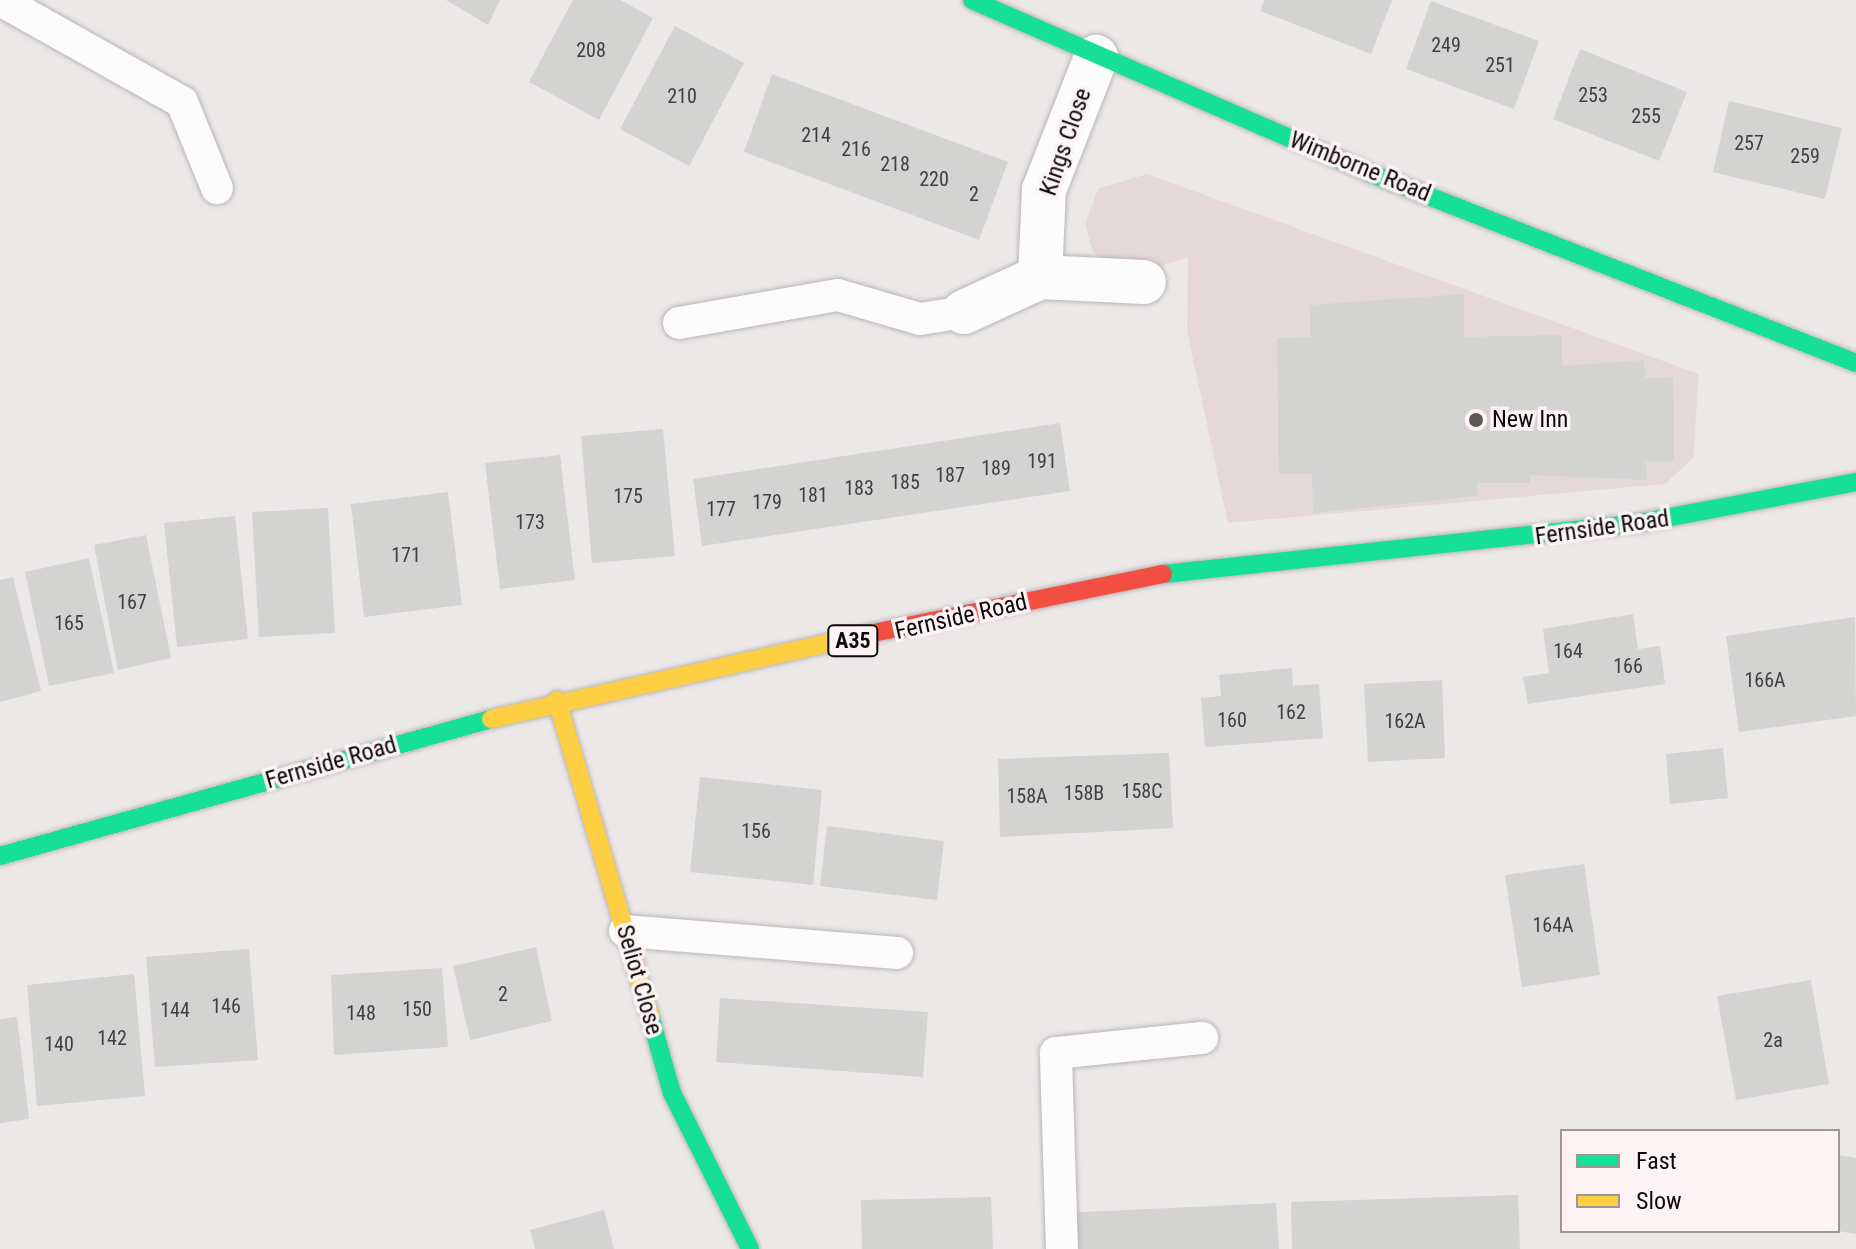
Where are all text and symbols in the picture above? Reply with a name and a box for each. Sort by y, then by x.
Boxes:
house number: 249 [1431,33,1461,57]
house number: 208 [576,38,606,62]
house number: 251 [1485,53,1515,77]
house number: 253 [1578,83,1608,107]
house number: 210 [667,84,697,108]
street label: Kings Close [1034,84,1098,200]
house number: 255 [1631,104,1661,128]
house number: 214 [801,123,831,147]
street label: Wimborne Road [1285,126,1435,208]
house number: 257 [1734,131,1764,155]
house number: 216 [841,137,871,161]
house number: 259 [1790,144,1820,168]
house number: 218 [880,152,910,176]
house number: 220 [919,167,949,191]
house number: 2 [969,182,979,206]
place label: New Inn [1492,406,1568,434]
marker: New Inn [1467,411,1485,429]
house number: 191 [1027,449,1057,473]
house number: 189 [981,456,1011,480]
house number: 187 [935,463,965,487]
house number: 185 [890,470,920,494]
house number: 183 [844,476,874,500]
house number: 181 [798,483,828,507]
house number: 175 [613,484,643,508]
house number: 179 [752,490,782,514]
house number: 177 [706,497,736,521]
street label: Fernside Road [1533,504,1671,552]
house number: 173 [515,510,545,534]
house number: 171 [391,543,421,567]
street label: Fernside Road [892,588,1030,646]
house number: 167 [117,590,147,614]
house number: 165 [54,611,84,635]
road number: A35 [827,623,879,659]
house number: 164 [1553,639,1583,663]
house number: 166 [1613,654,1643,678]
house number: 166A [1744,668,1786,692]
house number: 162 [1276,700,1306,724]
house number: 160 [1217,708,1247,732]
house number: 162A [1384,709,1426,733]
street label: Fernside Road [262,731,400,795]
house number: 158C [1122,779,1162,803]
house number: 158B [1064,781,1104,805]
house number: 158A [1006,784,1048,808]
house number: 156 [741,819,771,843]
house number: 164A [1532,913,1574,937]
street label: Seliot Close [610,922,668,1038]
house number: 2 [498,982,508,1006]
house number: 146 [211,994,241,1018]
house number: 150 [402,997,432,1021]
house number: 144 [160,998,190,1022]
house number: 148 [346,1001,376,1025]
house number: 142 [97,1026,127,1050]
house number: 2a [1763,1028,1783,1052]
house number: 140 [44,1032,74,1056]
legend [1560,1129,1840,1233]
text: Fast [1636,1147,1677,1175]
text: Slow [1636,1187,1682,1215]

